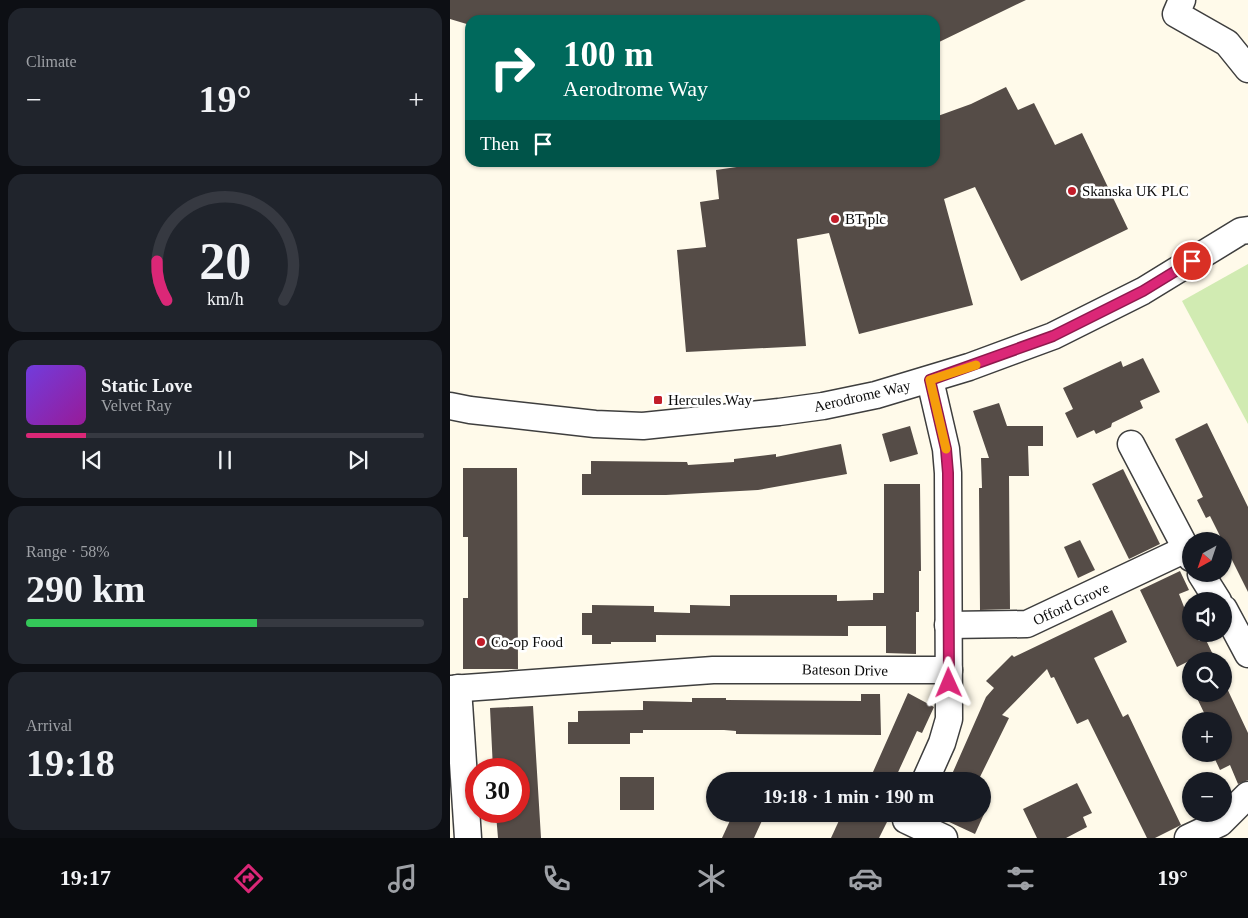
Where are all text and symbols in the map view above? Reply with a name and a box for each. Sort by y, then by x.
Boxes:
icon: right [480,35,545,100]
text: 100 m [563,35,653,74]
text: Climate [26,53,77,70]
text: Aerodrome Way [563,76,708,101]
text: 19° [198,78,252,120]
text: − [26,84,42,115]
text: + [408,84,424,115]
icon: arrive [529,130,557,158]
text: Then [480,133,519,154]
place label: Skanska UK PLC [1082,183,1189,199]
marker: Skanska UK PLC [1066,185,1078,197]
place label: BT plc [845,211,886,227]
marker: BT plc [829,213,841,225]
text: 20 [199,233,251,290]
pin [1171,240,1213,282]
icon: arrive [1178,247,1206,275]
text: km/h [207,289,243,309]
text: Static Love [101,375,192,396]
street label: Aerodrome Way [812,377,912,415]
place label: Hercules Way [668,392,752,408]
marker: Hercules Way [652,394,664,406]
text: Velvet Ray [101,397,172,414]
icon: previous [78,446,106,474]
icon: pause [211,446,239,474]
icon: next [344,446,372,474]
north arrow [1182,532,1232,582]
map controls [1182,532,1232,822]
text: Range · 58% [26,543,110,560]
text: 290 km [26,568,145,610]
street label: Offord Grove [1031,579,1112,629]
button: sound [1182,592,1232,642]
place label: Co-op Food [491,634,564,650]
marker: Co-op Food [475,636,487,648]
button: search [1182,652,1232,702]
position arrow [922,656,974,708]
street label: Bateson Drive [802,661,889,679]
button: + [1182,712,1232,762]
text: Arrival [26,717,72,734]
text: 19:18 [26,742,115,784]
speed limit sign: 30 [465,758,530,823]
button: − [1182,772,1232,822]
text: 19:18 · 1 min · 190 m [763,786,934,807]
icon: directions [231,861,266,896]
icon: music [385,861,420,896]
icon: phone [539,861,574,896]
icon: climate [694,861,729,896]
icon: car [848,861,883,896]
icon: filters [1003,861,1038,896]
text: 19:17 [60,865,111,890]
text: 19° [1157,865,1188,890]

